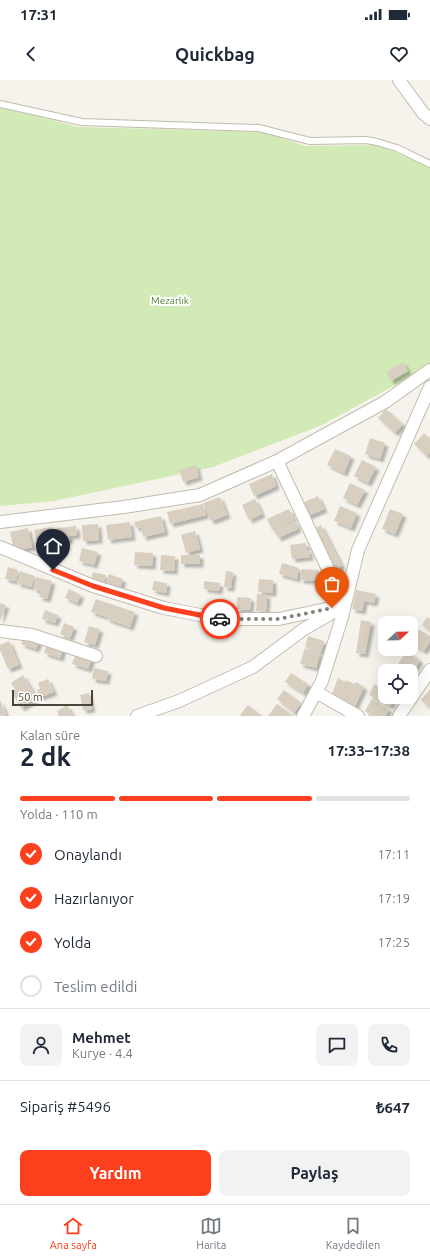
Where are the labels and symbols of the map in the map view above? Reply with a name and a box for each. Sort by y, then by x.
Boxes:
park label: Mezarlık [151,295,189,306]
pin [36,529,70,570]
pin [315,567,349,608]
courier [200,599,240,639]
north arrow [378,616,418,656]
scale bar [12,688,93,707]

